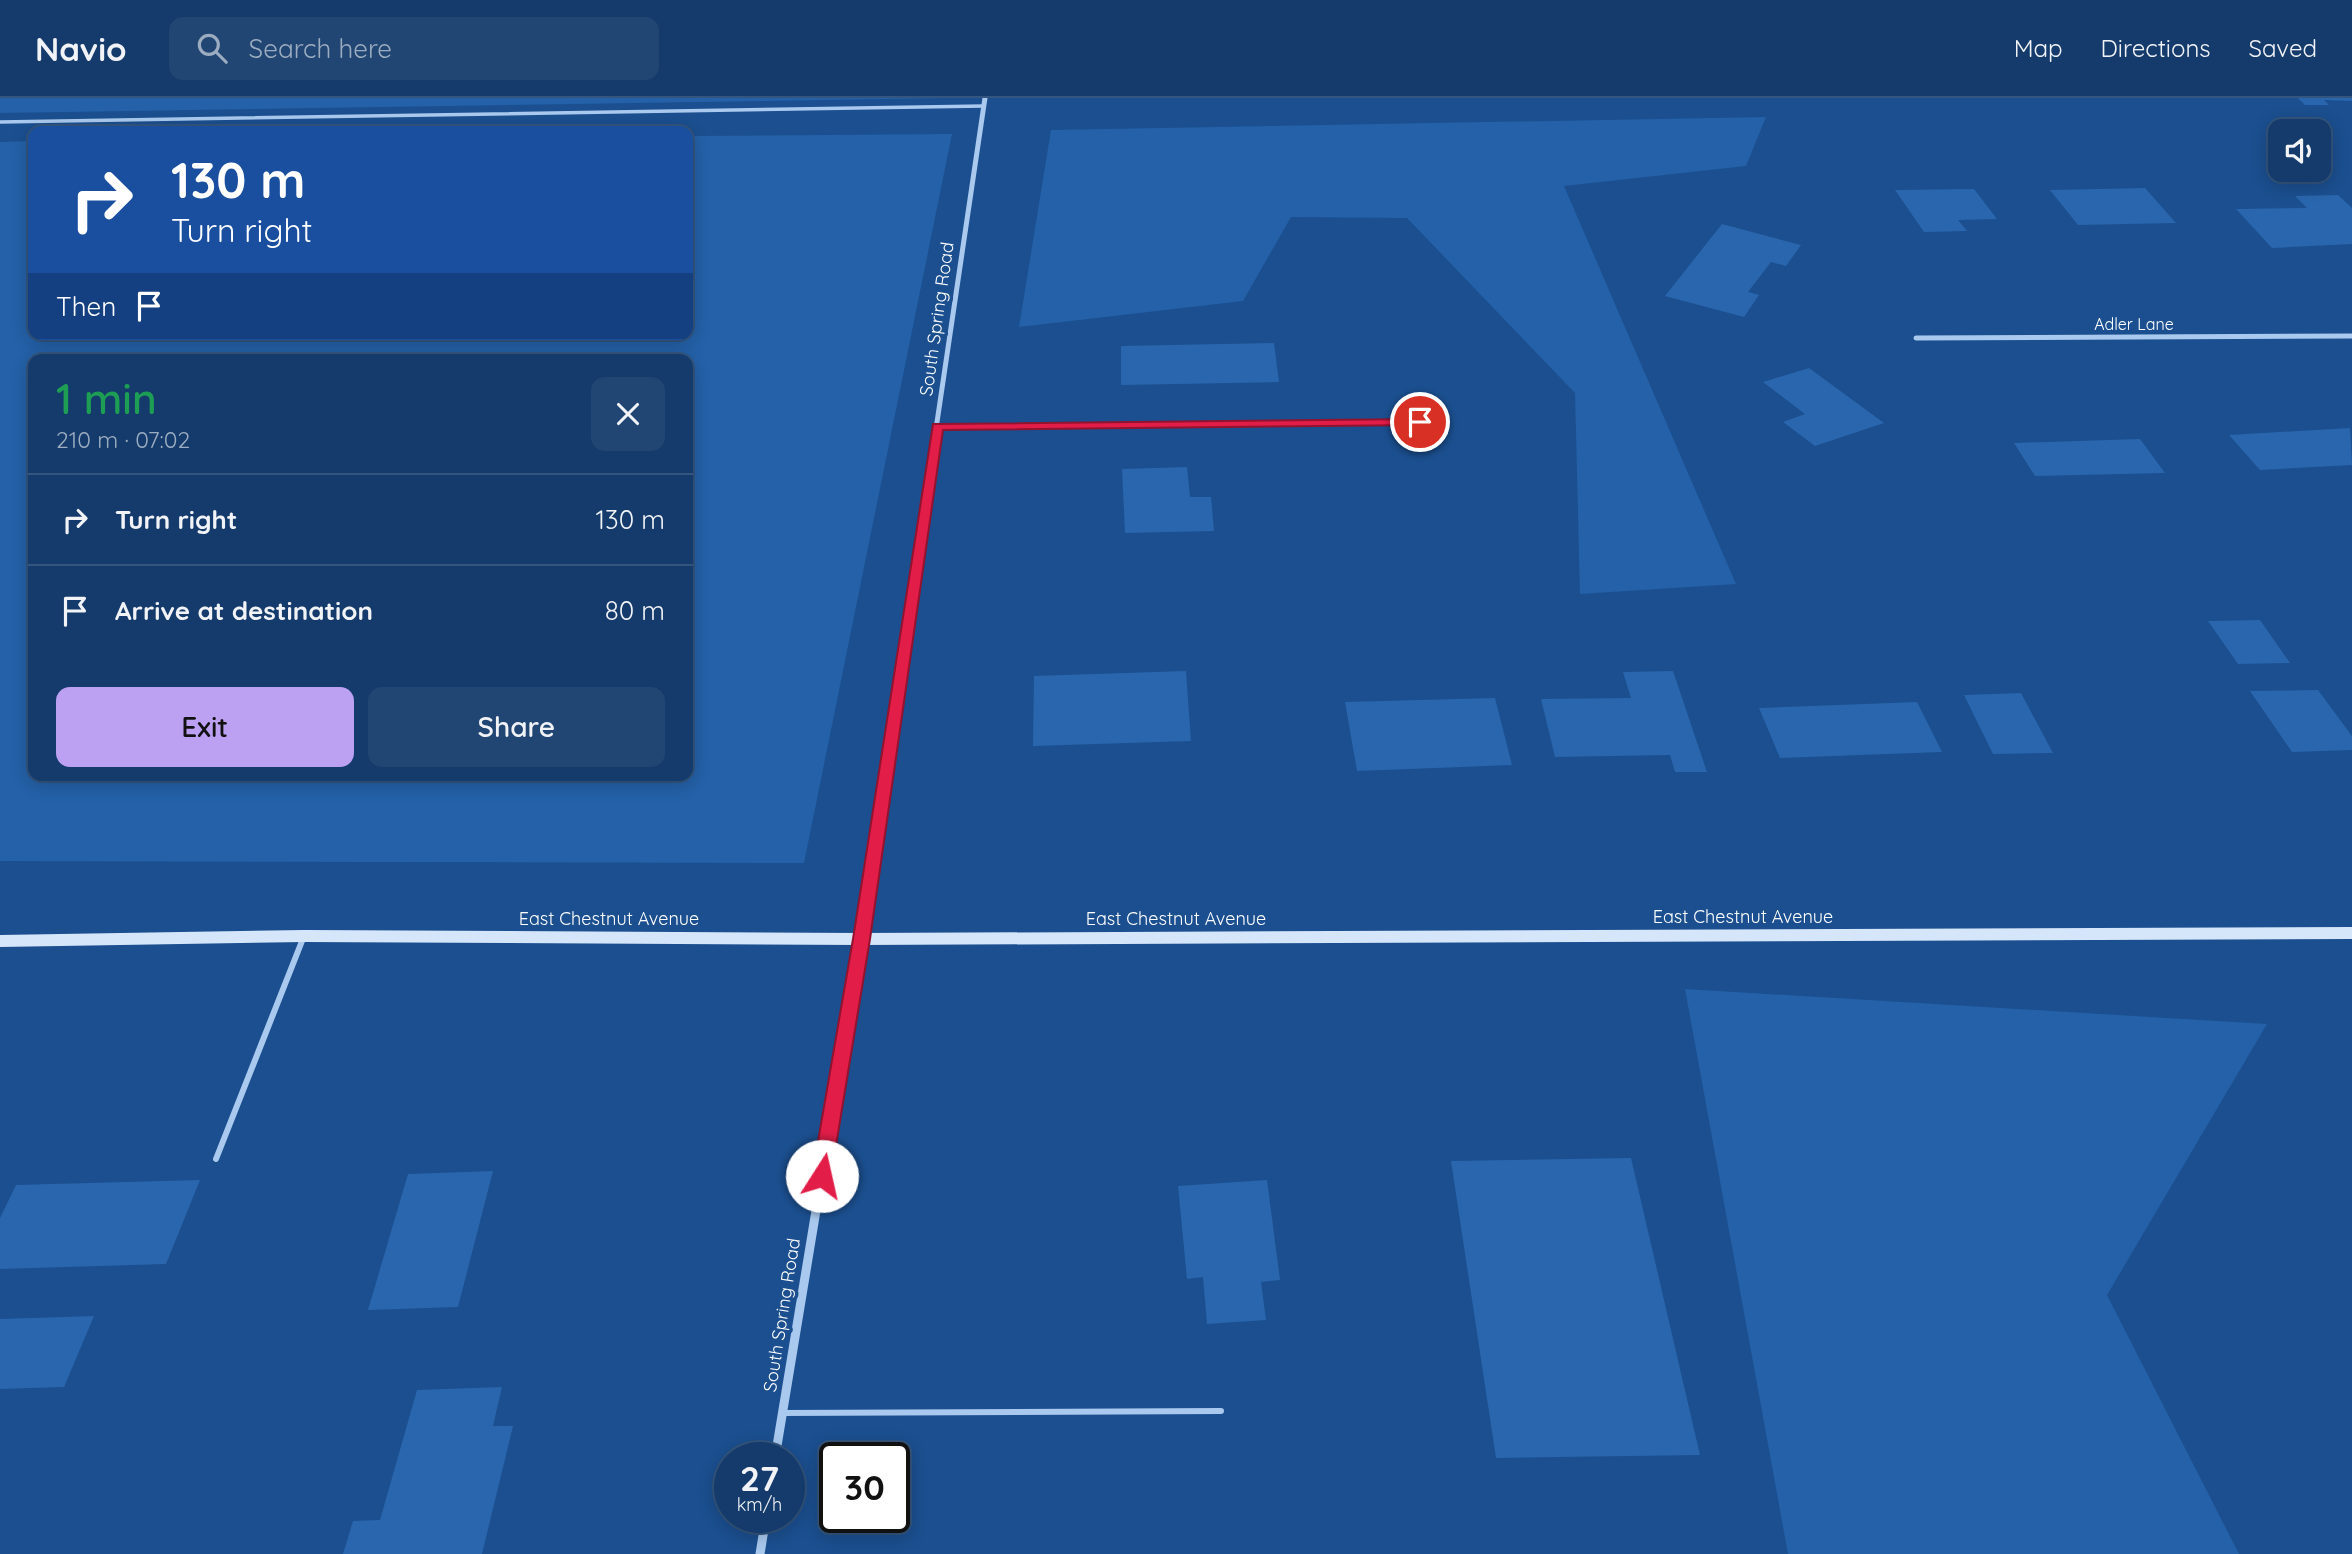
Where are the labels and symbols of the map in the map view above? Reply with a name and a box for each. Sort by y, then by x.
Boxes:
street label: South Spring Road [914,240,959,398]
street label: Adler Lane [2094,314,2174,334]
pin [1390,392,1450,452]
street label: East Chestnut Avenue [1653,905,1833,928]
street label: East Chestnut Avenue [519,907,699,930]
street label: East Chestnut Avenue [1086,907,1266,930]
position arrow [785,1139,859,1213]
street label: South Spring Road [758,1236,805,1394]
speed limit sign: 30 [819,1442,910,1533]

